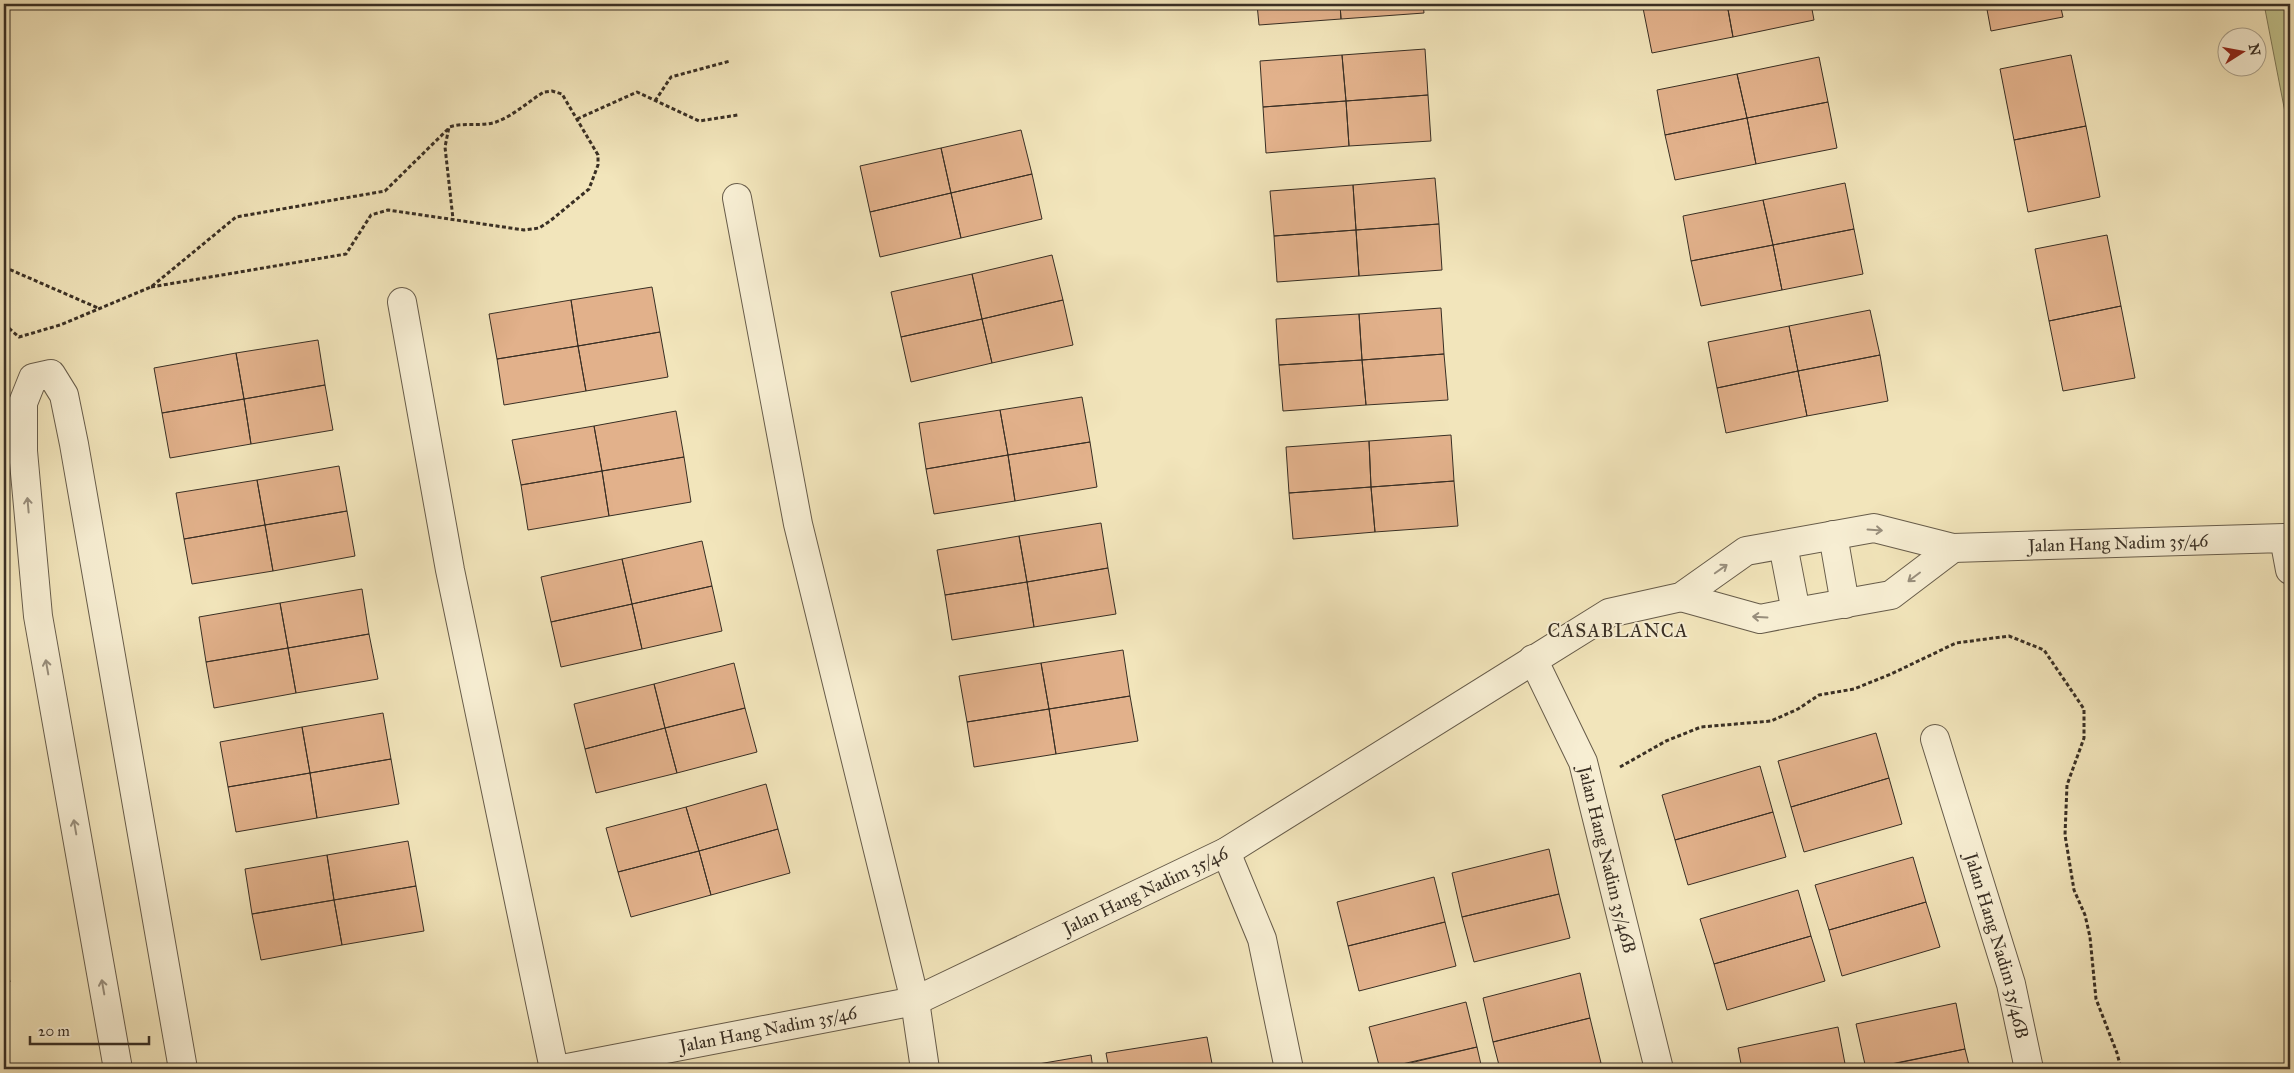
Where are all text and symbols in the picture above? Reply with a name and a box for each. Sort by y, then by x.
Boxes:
north arrow [2216,28,2266,78]
text: N [2245,42,2264,57]
one-way arrow [23,498,33,514]
one-way arrow [1867,525,1883,534]
street label: Jalan Hang Nadim 35/46 [2026,529,2209,558]
one-way arrow [1713,564,1727,574]
one-way arrow [1908,572,1921,583]
one-way arrow [1753,612,1769,621]
district label: CASABLANCA [1548,619,1688,642]
one-way arrow [41,659,51,675]
street label: Jalan Hang Nadim 35/46B [1572,762,1641,956]
one-way arrow [70,819,80,835]
street label: Jalan Hang Nadim 35/46 [1058,841,1232,941]
street label: Jalan Hang Nadim 35/46B [1958,848,2033,1041]
one-way arrow [98,979,108,995]
street label: Jalan Hang Nadim 35/46 [676,1001,860,1058]
scale bar [30,1013,149,1045]
text: 20 m [38,1022,70,1040]

